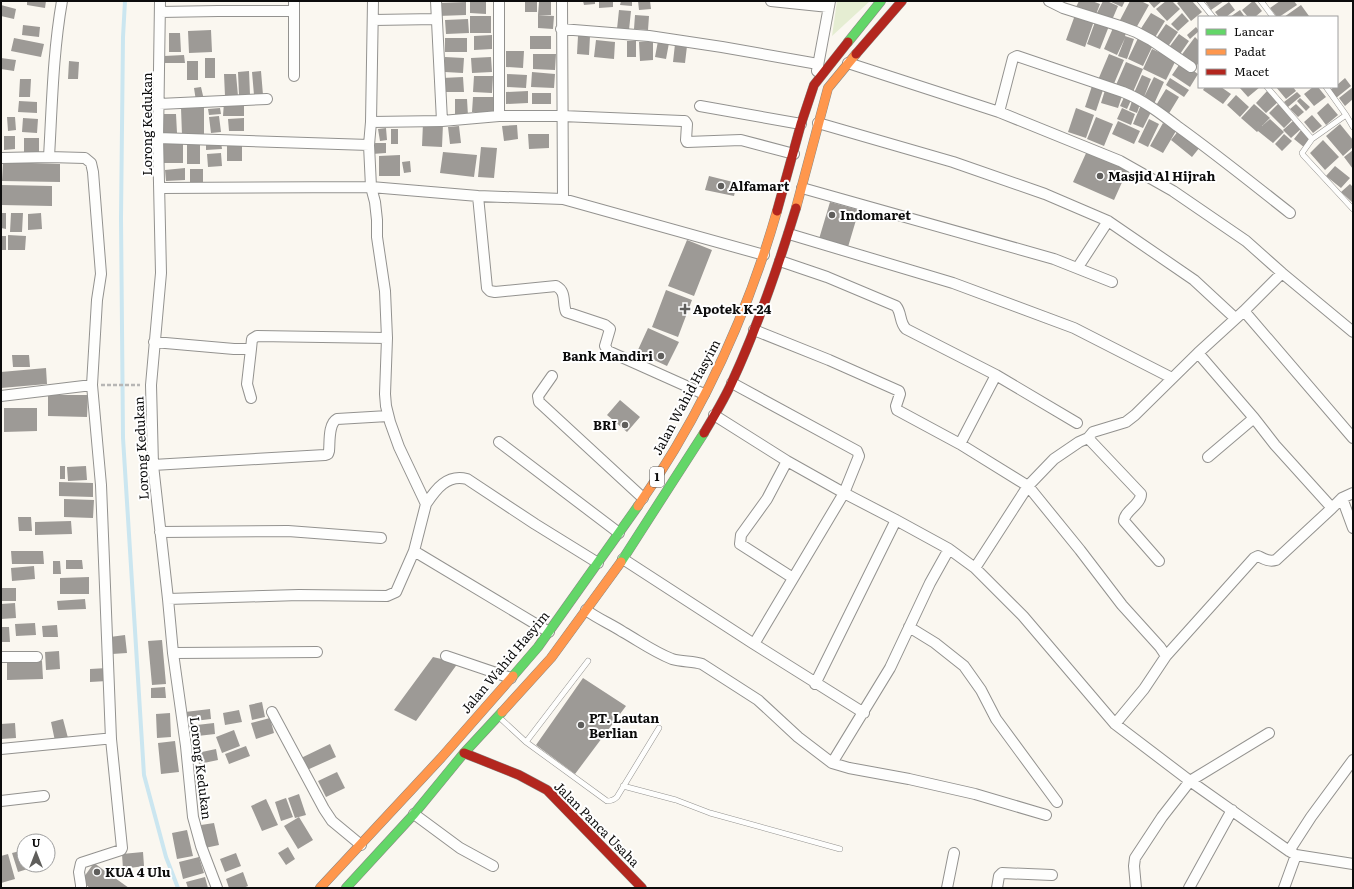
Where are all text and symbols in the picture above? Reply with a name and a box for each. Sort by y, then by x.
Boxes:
legend [1198,16,1338,88]
text: Lancar [1234,22,1274,40]
text: Padat [1234,42,1266,60]
text: Macet [1234,62,1269,80]
street label: Lorong Kedukan [137,72,156,176]
place label: Masjid Al Hijrah [1108,166,1216,185]
marker: Masjid Al Hijrah [1095,171,1105,181]
place label: Alfamart [729,176,790,195]
marker: Alfamart [716,181,726,191]
place label: Indomaret [840,205,911,224]
marker: Indomaret [827,210,837,220]
place label: Apotek K-24 [693,299,772,318]
marker: Apotek K-24 [680,304,690,314]
street label: Jalan Wahid Hasyim [647,335,724,458]
place label: Bank Mandiri [562,346,653,365]
marker: Bank Mandiri [656,351,666,361]
street label: Lorong Kedukan [128,395,153,500]
place label: BRI [593,415,617,434]
marker: BRI [620,420,630,430]
road number: 1 [650,467,664,487]
street label: Jalan Wahid Hasyim [456,606,553,717]
place label: PT. Lautan Berlian [589,708,659,742]
street label: Lorong Kedukan [186,715,217,821]
marker: PT. Lautan Berlian [576,720,586,730]
street label: Jalan Panca Usaha [550,777,644,871]
north arrow [16,833,56,873]
text: U [32,834,41,850]
place label: KUA 4 Ulu [105,862,171,881]
marker: KUA 4 Ulu [92,867,102,877]

